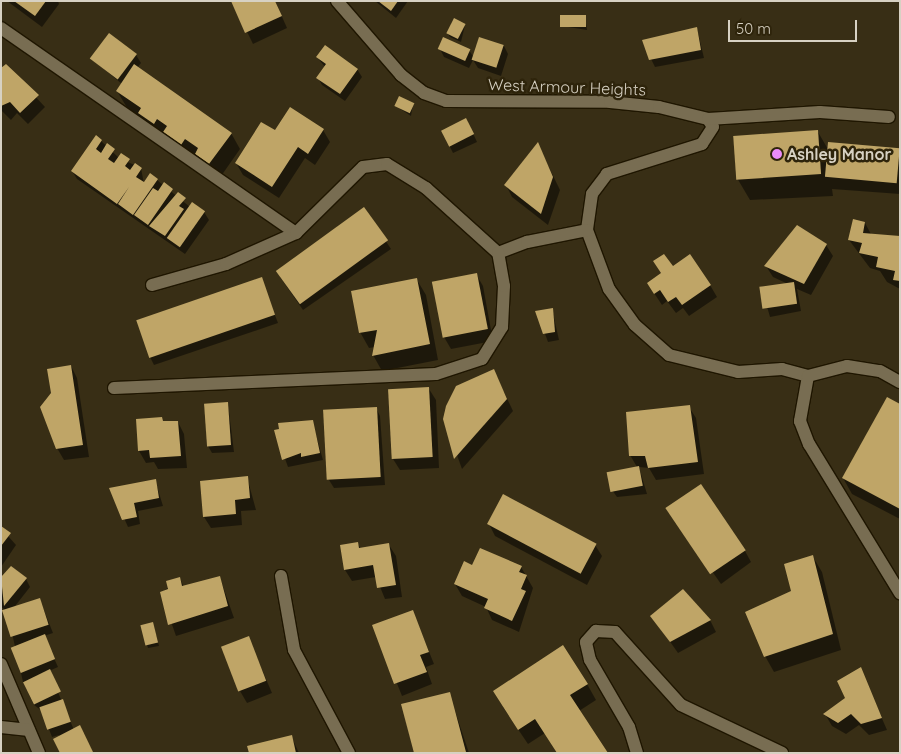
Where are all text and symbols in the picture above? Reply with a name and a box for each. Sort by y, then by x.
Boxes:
scale bar [731,10,860,42]
text: 50 m [736,19,771,38]
street label: West Armour Heights [488,75,646,99]
place label: Ashley Manor [787,144,891,164]
marker: Ashley Manor [771,148,783,160]

